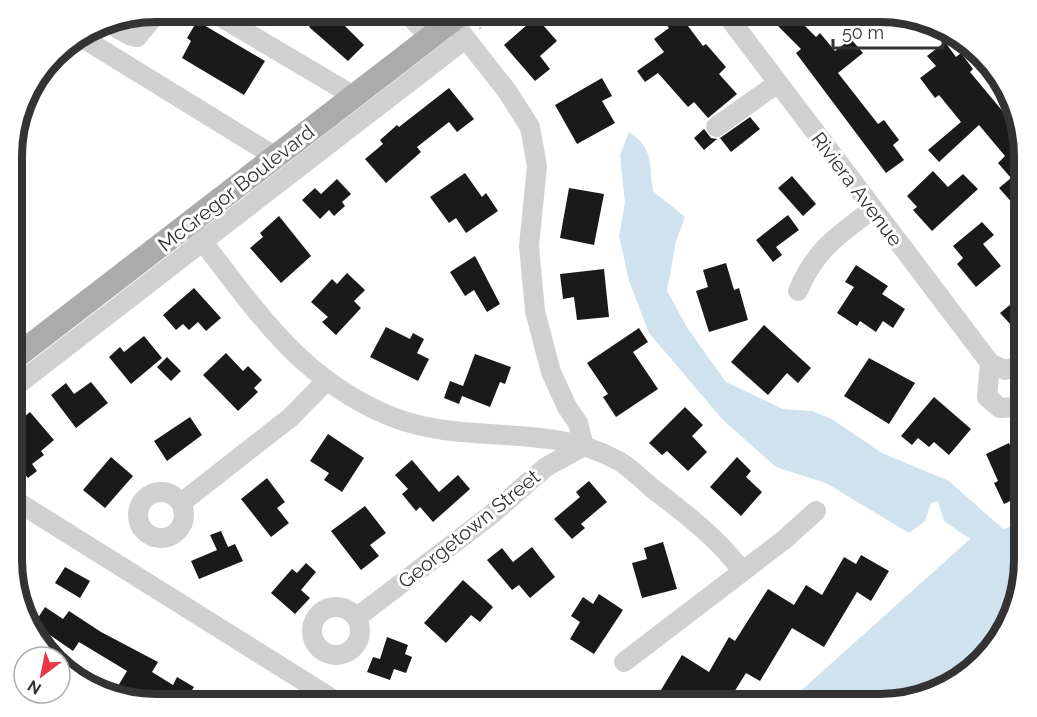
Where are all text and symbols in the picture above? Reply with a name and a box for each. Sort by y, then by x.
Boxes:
scale bar [833,12,942,50]
text: 50 m [842,22,884,43]
street label: McGregor Boulevard [153,120,319,256]
street label: Riviera Avenue [806,127,908,251]
street label: Georgetown Street [393,464,545,593]
north arrow [12,645,72,705]
text: N [24,676,45,699]

